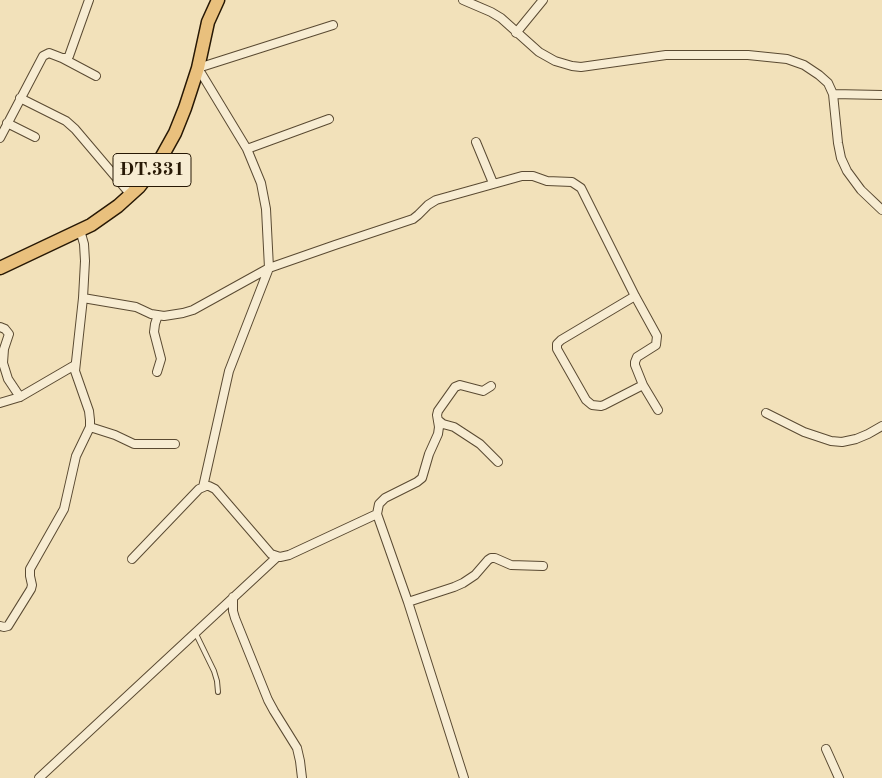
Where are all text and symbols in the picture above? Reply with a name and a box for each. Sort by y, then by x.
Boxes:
road number: ĐT.331 [113,154,191,186]

